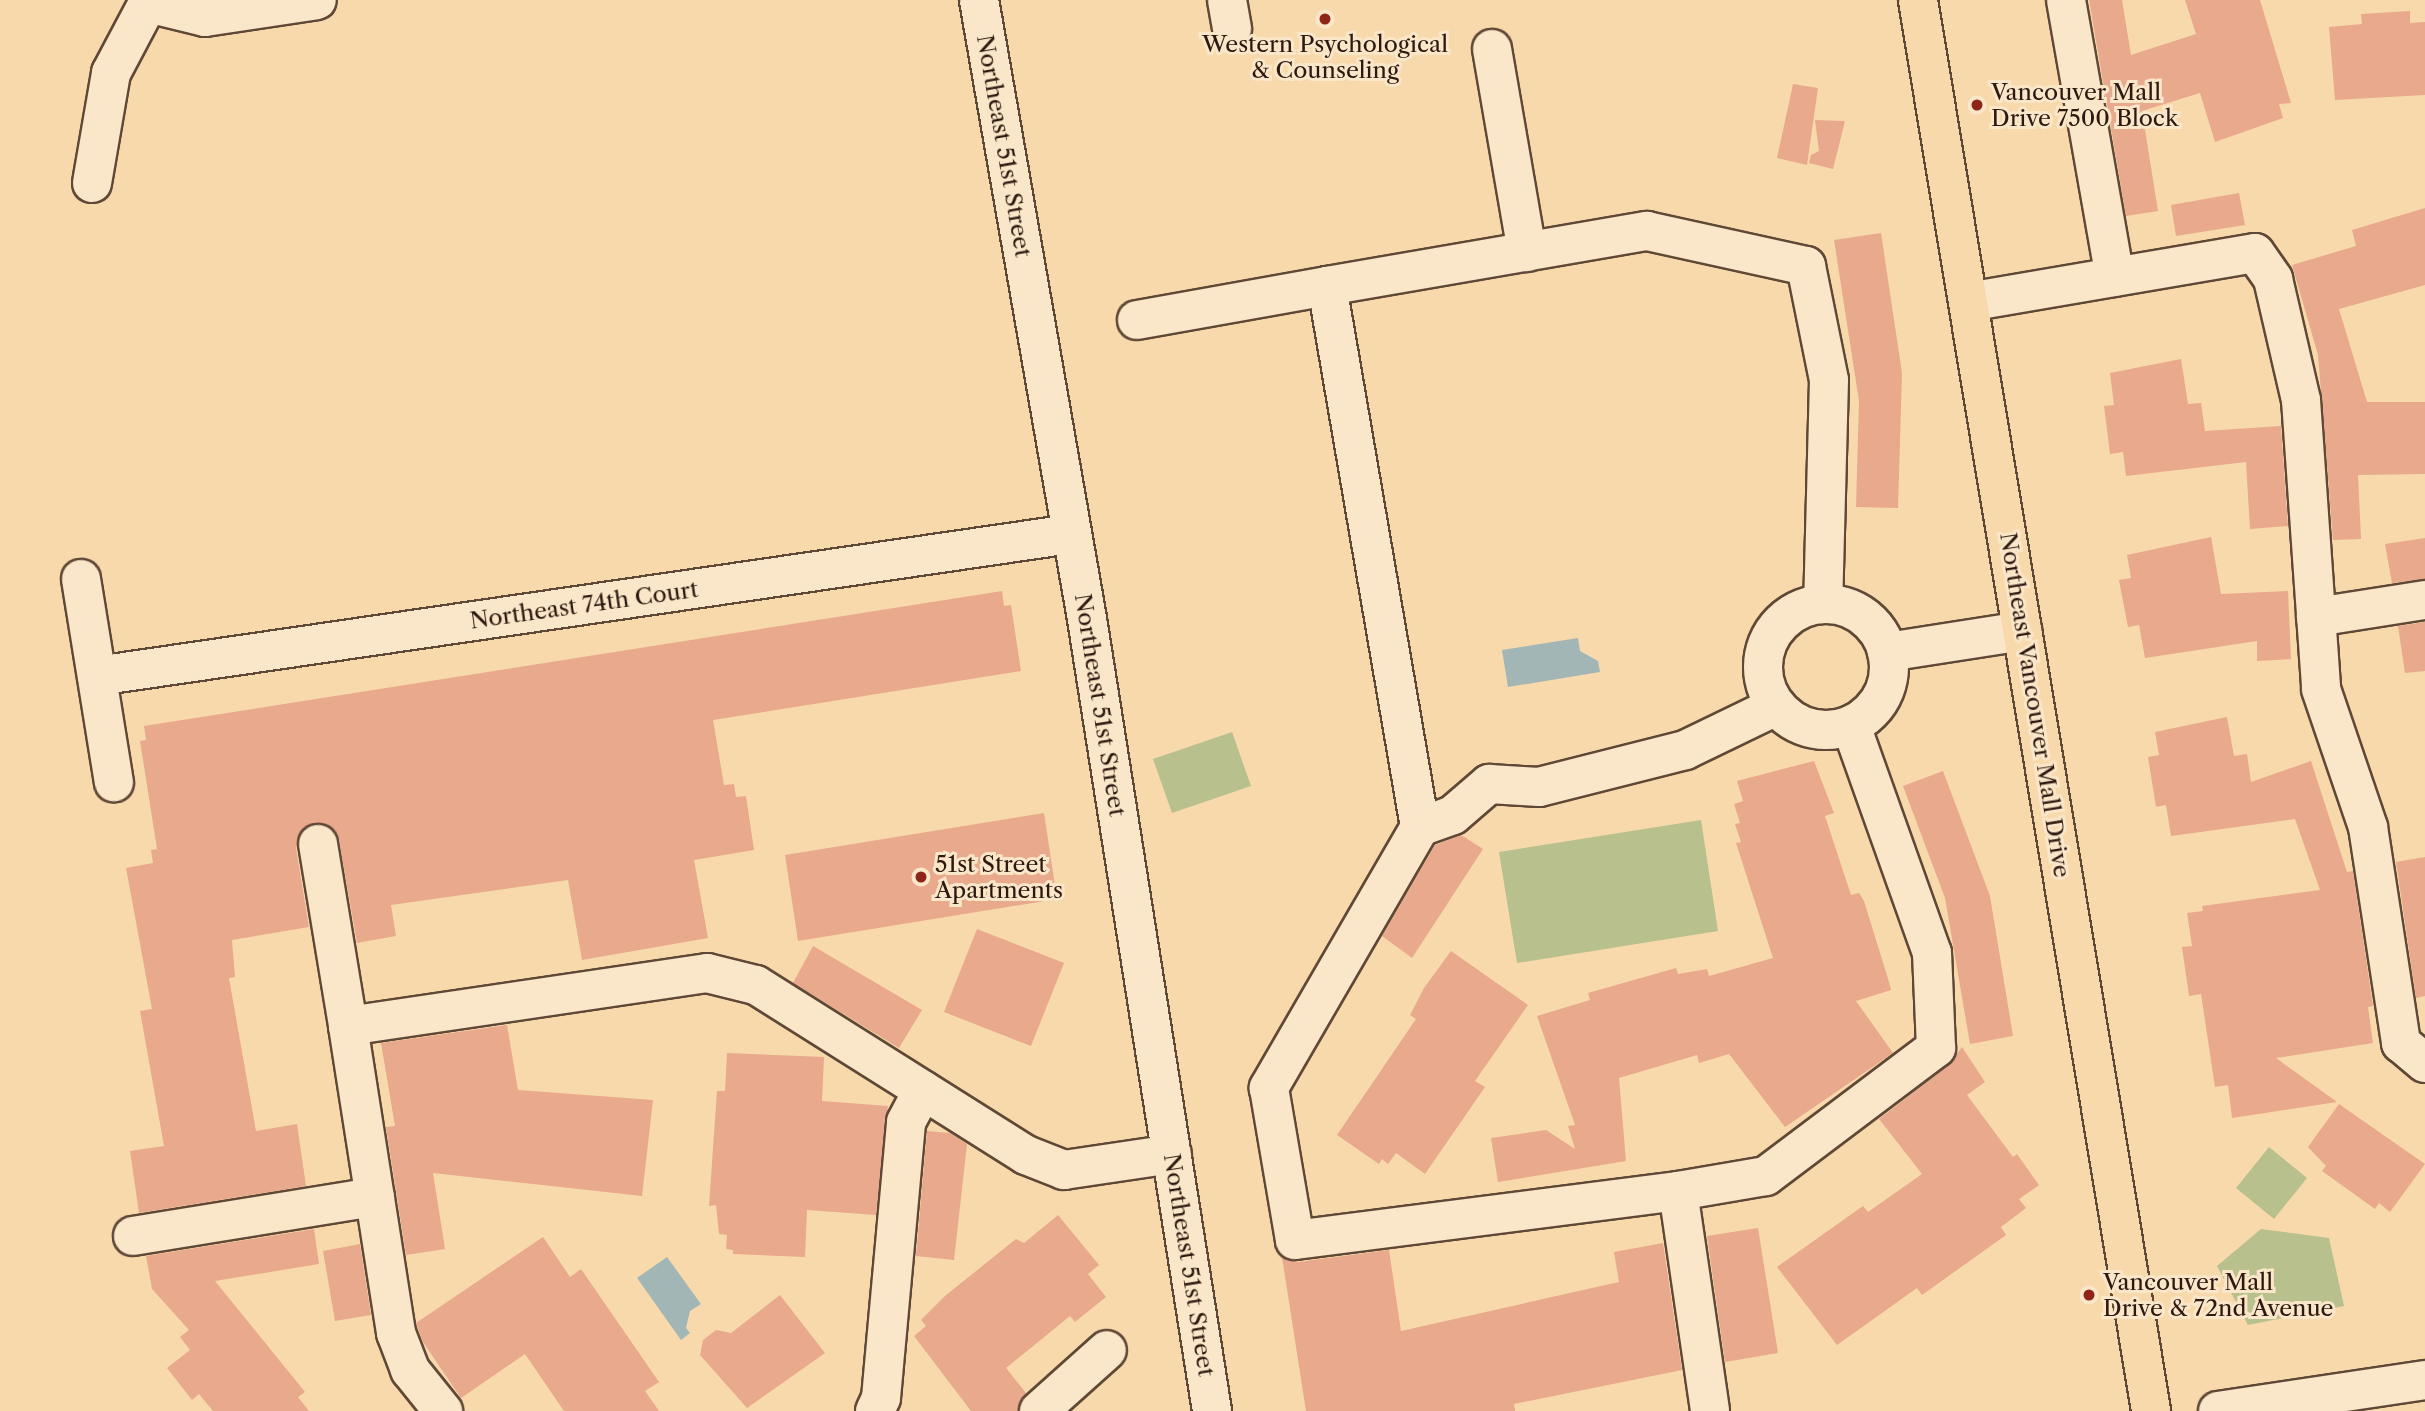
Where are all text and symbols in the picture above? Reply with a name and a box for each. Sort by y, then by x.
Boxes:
marker: Western Psychological & Counseling [1317,11,1333,27]
place label: Western Psychological & Counseling [1202,30,1448,84]
street label: Northeast 51st Street [971,33,1037,259]
place label: Vancouver Mall Drive 7500 Block [1991,78,2178,132]
marker: Vancouver Mall Drive 7500 Block [1969,97,1985,113]
street label: Northeast Vancouver Mall Drive [1994,530,2076,880]
street label: Northeast 74th Court [468,575,700,635]
street label: Northeast 51st Street [1069,592,1131,818]
place label: 51st Street Apartments [935,850,1063,904]
marker: 51st Street Apartments [913,869,929,885]
street label: Northeast 51st Street [1158,1152,1220,1378]
place label: Vancouver Mall Drive & 72nd Avenue [2103,1268,2334,1322]
marker: Vancouver Mall Drive & 72nd Avenue [2081,1287,2097,1303]

